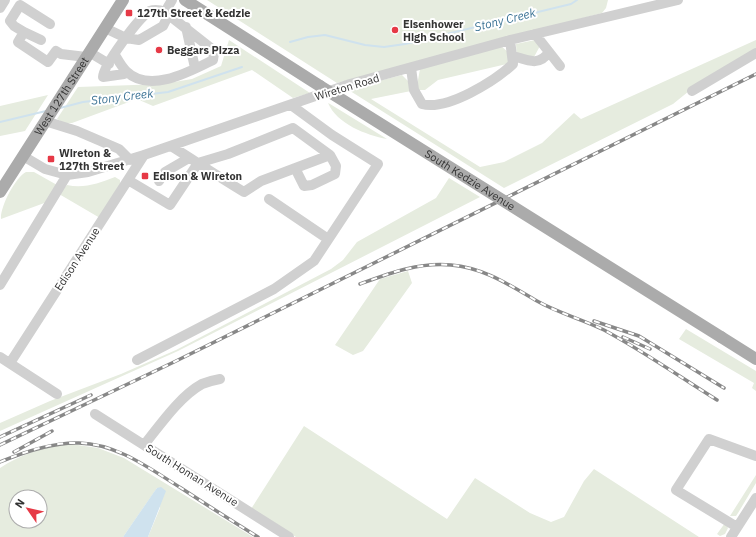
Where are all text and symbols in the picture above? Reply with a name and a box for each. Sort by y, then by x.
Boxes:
water label: Stony Creek [473,4,538,34]
place label: 127th Street & Kedzie [137,6,251,20]
marker: 127th Street & Kedzie [124,8,134,18]
place label: Eisenhower High School [403,17,465,44]
marker: Eisenhower High School [390,25,400,35]
place label: Beggars Pizza [167,43,240,57]
marker: Beggars Pizza [154,45,164,55]
street label: West 127th Street [31,54,92,138]
street label: Wireton Road [313,71,381,103]
water label: Stony Creek [90,85,155,108]
place label: Wireton & 127th Street [59,146,124,173]
street label: South Kedzie Avenue [422,146,518,213]
marker: Wireton & 127th Street [46,154,56,164]
place label: Edison & Wireton [153,169,242,183]
marker: Edison & Wireton [140,171,150,181]
street label: Edison Avenue [51,225,103,293]
street label: South Homan Avenue [143,441,241,509]
north arrow [8,489,48,529]
text: N [12,496,28,511]

